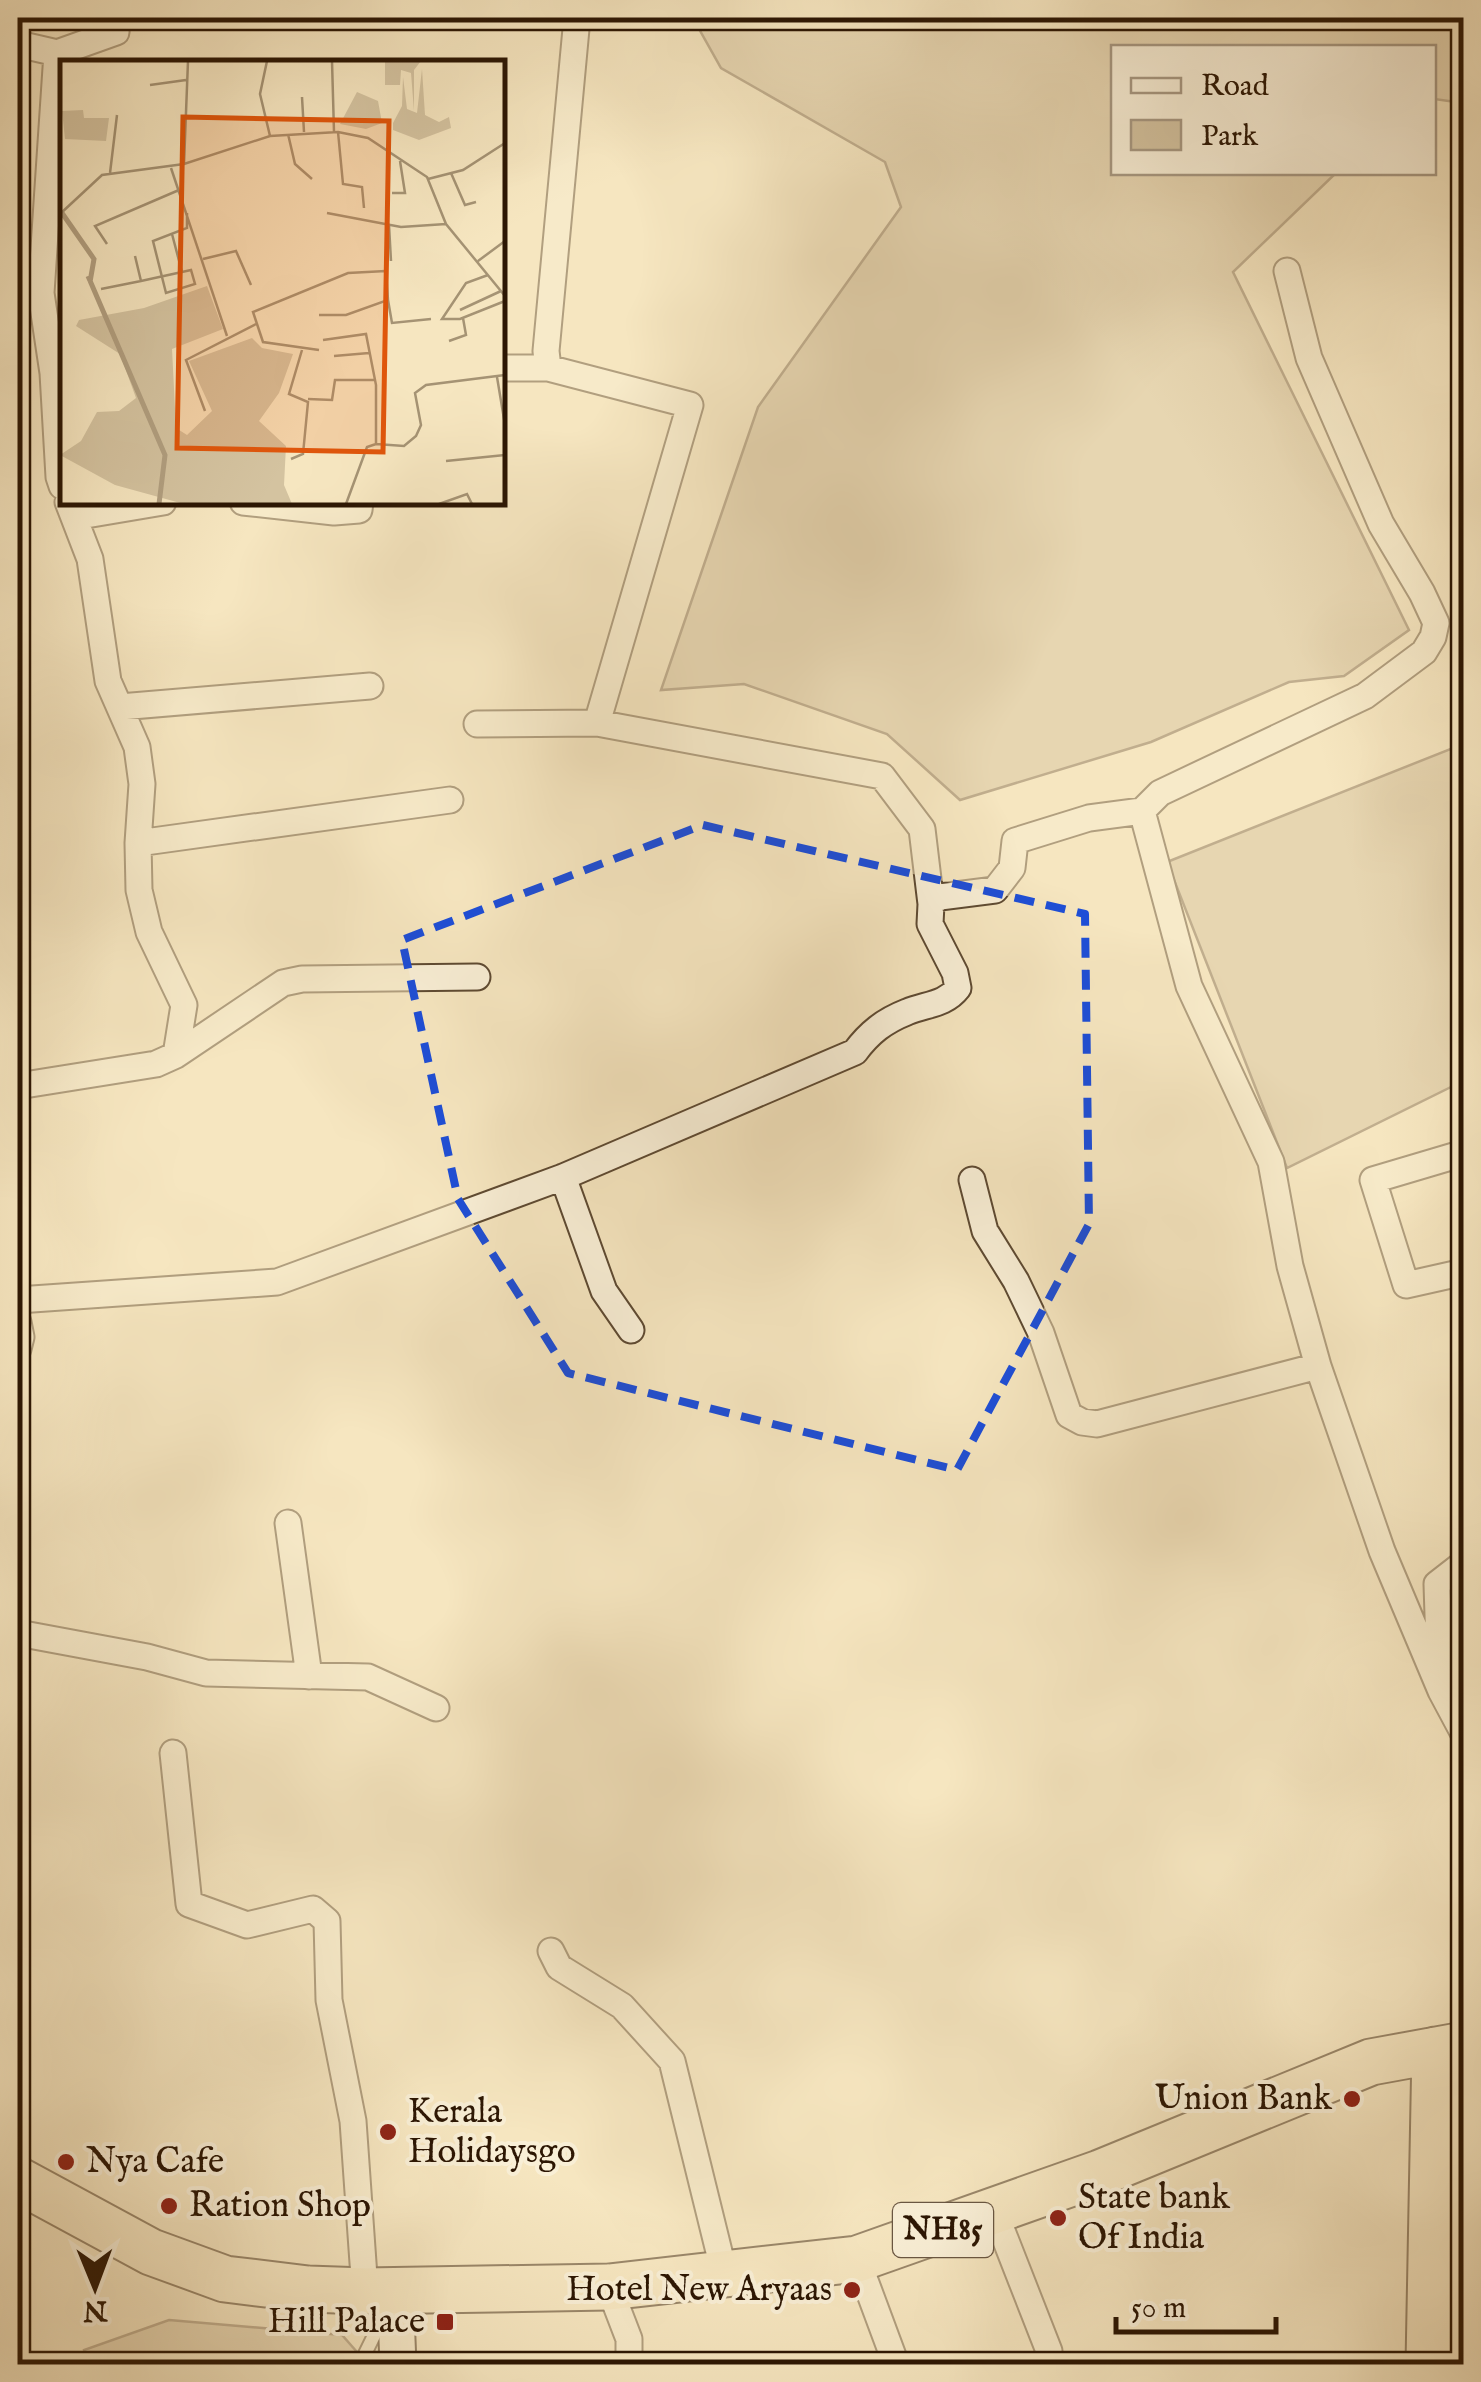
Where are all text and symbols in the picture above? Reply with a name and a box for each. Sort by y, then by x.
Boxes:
legend [1111,45,1436,175]
inset map [60,60,505,505]
text: Road [1201,68,1270,106]
text: Park [1201,118,1259,156]
place label: Union Bank [1155,2077,1332,2122]
marker: Union Bank [1341,2088,1363,2110]
place label: Kerala Holidaysgo [408,2090,576,2175]
marker: Kerala Holidaysgo [377,2121,399,2143]
place label: Nya Cafe [86,2140,224,2185]
marker: Nya Cafe [55,2151,77,2173]
place label: State bank Of India [1078,2176,1230,2261]
place label: Ration Shop [189,2184,371,2229]
marker: Ration Shop [158,2195,180,2217]
road number: NH85 [893,2203,993,2257]
marker: State bank Of India [1047,2207,1069,2229]
north arrow [45,2237,145,2337]
place label: Hotel New Aryaas [566,2268,832,2313]
scale bar [1116,2272,1276,2334]
marker: Hotel New Aryaas [841,2279,863,2301]
text: 50 m [1131,2290,1186,2328]
text: N [83,2292,109,2327]
place label: Hill Palace [268,2300,425,2345]
marker: Hill Palace [434,2311,456,2333]

